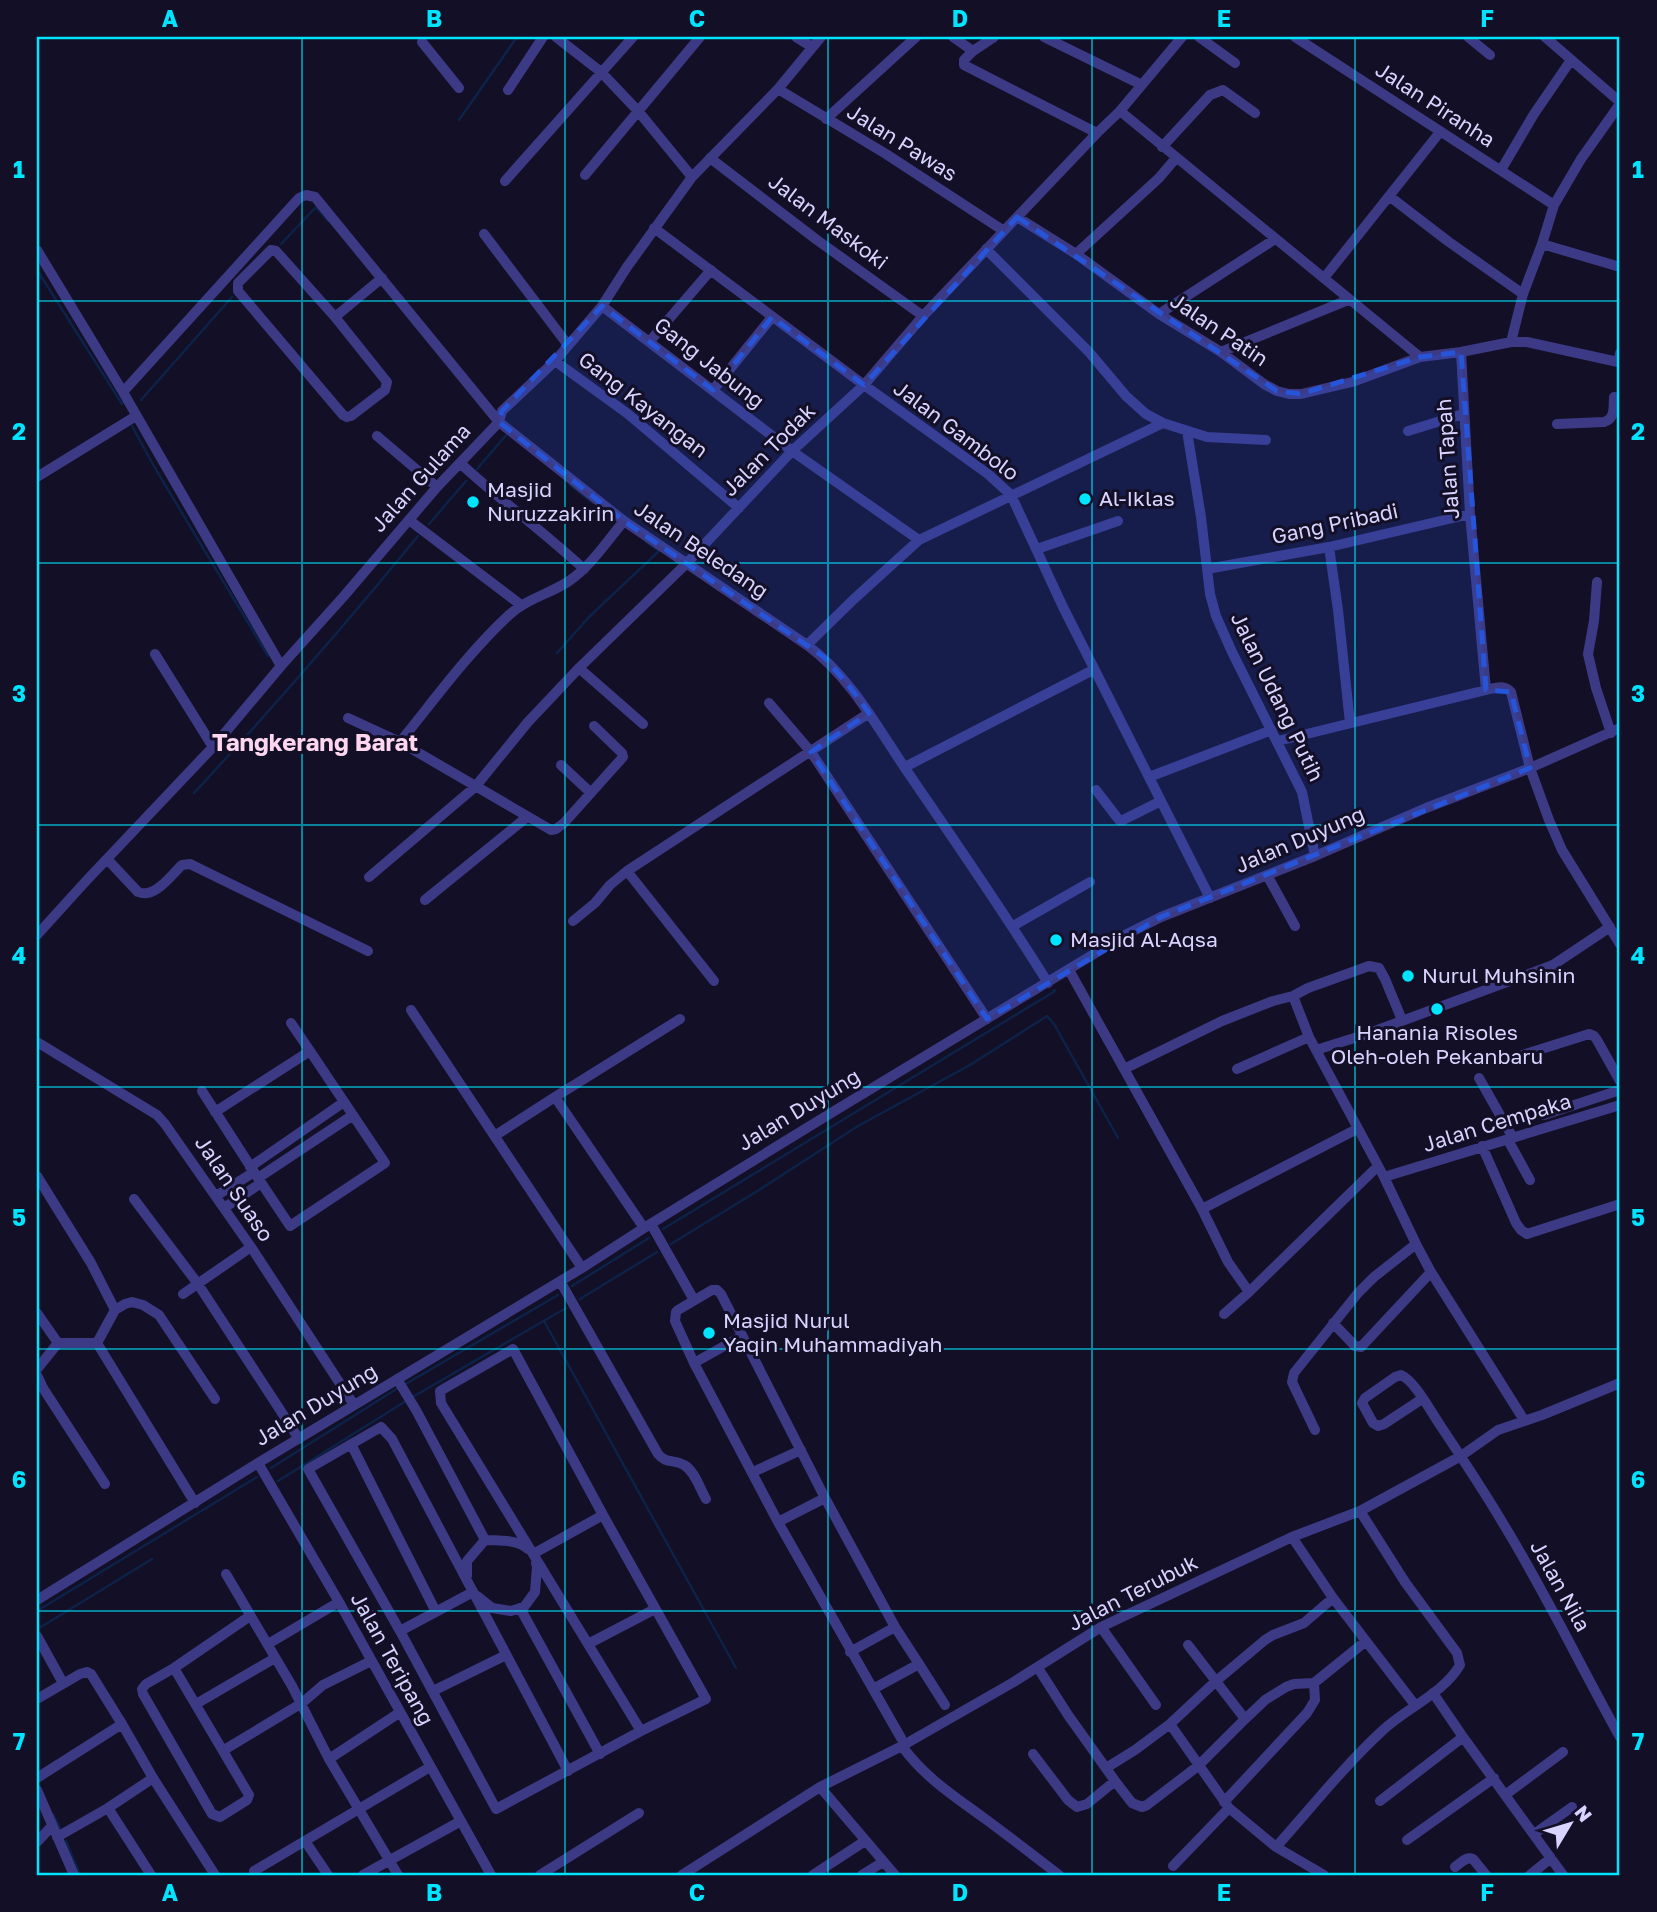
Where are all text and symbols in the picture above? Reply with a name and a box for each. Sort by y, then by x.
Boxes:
text: A [162,4,179,32]
text: B [426,4,442,32]
text: C [689,4,705,32]
text: D [952,4,968,32]
text: E [1217,4,1231,32]
text: F [1480,4,1494,32]
street label: Jalan Piranha [1371,56,1500,152]
street label: Jalan Pawas [843,98,962,186]
text: 1 [13,155,25,183]
text: 1 [1632,155,1644,183]
street label: Jalan Maskoki [764,168,893,275]
street label: Jalan Patin [1166,287,1273,371]
street label: Gang Jabung [649,311,770,413]
street label: Gang Kayangan [574,346,714,463]
street label: Jalan Gambolo [889,375,1024,486]
street label: Jalan Todak [716,397,820,501]
street label: Jalan Tapah [1430,398,1464,520]
text: 2 [12,417,26,445]
text: 2 [1631,417,1645,445]
street label: Jalan Gulama [365,418,476,537]
place label: Masjid Nuruzzakirin [487,476,614,526]
place label: Al-Iklas [1099,485,1175,511]
marker: Al-Iklas [1077,491,1093,507]
marker: Masjid Nuruzzakirin [465,494,481,510]
street label: Jalan Beledang [630,495,773,604]
street label: Gang Pribadi [1269,497,1400,549]
street label: Jalan Udang Putih [1226,608,1330,785]
text: 3 [12,679,26,707]
text: 3 [1631,679,1645,707]
district label: Tangkerang Barat [212,727,418,756]
street label: Jalan Duyung [1231,800,1368,878]
place label: Masjid Al-Aqsa [1070,926,1218,952]
marker: Masjid Al-Aqsa [1048,932,1064,948]
text: 4 [12,941,26,969]
text: 4 [1631,941,1645,969]
place label: Nurul Muhsinin [1422,962,1575,988]
marker: Nurul Muhsinin [1400,968,1416,984]
marker: Hanania Risoles Oleh-oleh Pekanbaru [1429,1001,1445,1017]
place label: Hanania Risoles Oleh-oleh Pekanbaru [1331,1019,1543,1069]
street label: Jalan Duyung [733,1062,864,1156]
street label: Jalan Cempaka [1419,1087,1574,1157]
street label: Jalan Suaso [190,1131,280,1246]
text: 5 [12,1203,26,1231]
text: 5 [1631,1203,1645,1231]
place label: Masjid Nurul Yaqin Muhammadiyah [723,1307,942,1357]
marker: Masjid Nurul Yaqin Muhammadiyah [701,1325,717,1341]
street label: Jalan Duyung [250,1357,381,1451]
text: 6 [12,1465,26,1493]
text: 6 [1631,1465,1645,1493]
street label: Jalan Nila [1525,1535,1597,1636]
street label: Jalan Terubuk [1063,1548,1202,1636]
street label: Jalan Teripang [346,1587,440,1730]
text: 7 [13,1727,25,1755]
text: 7 [1632,1727,1644,1755]
north arrow [1534,1790,1604,1860]
text: N [1570,1800,1597,1826]
text: A [162,1878,179,1906]
text: B [426,1878,442,1906]
text: C [689,1878,705,1906]
text: D [952,1878,968,1906]
text: E [1217,1878,1231,1906]
text: F [1480,1878,1494,1906]

